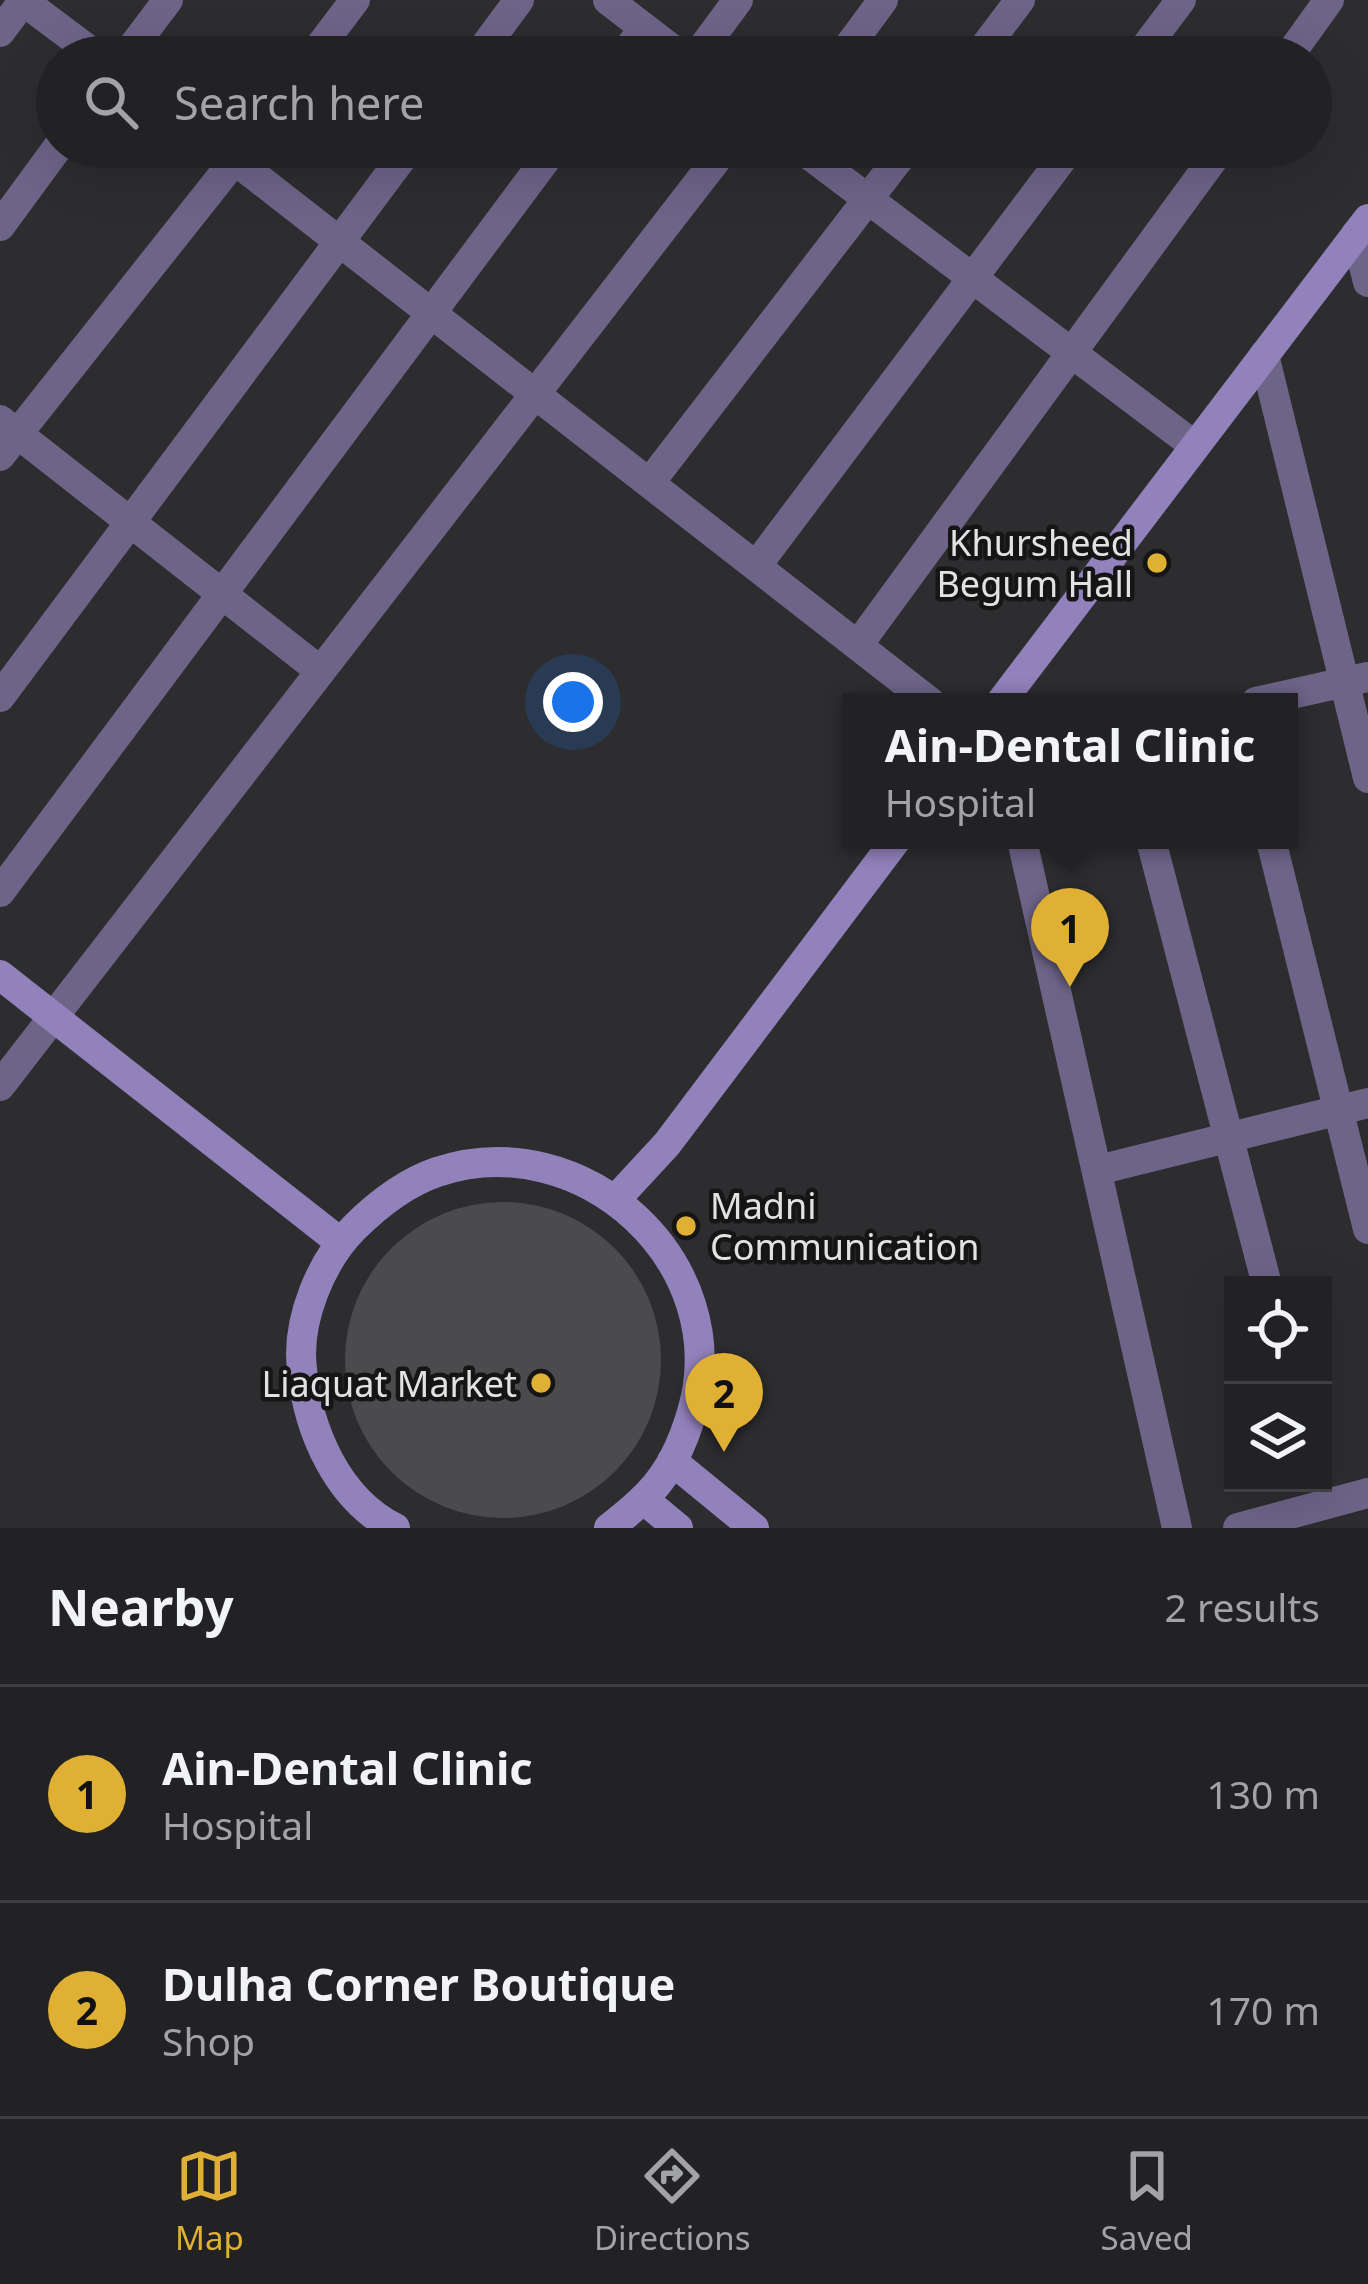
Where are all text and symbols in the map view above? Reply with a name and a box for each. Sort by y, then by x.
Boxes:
search box [36,36,1332,168]
icon: search [78,69,144,135]
text: Search here [174,72,424,133]
place label: Khursheed Begum Hall [936,518,1133,608]
marker: Khursheed Begum Hall [1144,550,1170,576]
your location [543,672,603,732]
popup [842,693,1298,849]
text: Ain-Dental Clinic [885,714,1255,775]
text: Hospital [885,775,1036,828]
pin: 1 [1031,888,1109,987]
place label: Madni Communication [710,1181,979,1271]
marker: Madni Communication [673,1213,699,1239]
map controls [1224,1276,1332,1492]
button: locate [1224,1276,1332,1384]
pin: 2 [685,1353,763,1452]
place label: Liaquat Market [261,1359,517,1408]
marker: Liaquat Market [528,1370,554,1396]
button: layers [1224,1384,1332,1492]
text: Nearby [48,1571,234,1641]
text: 2 results [1165,1580,1320,1633]
text: Ain-Dental Clinic [162,1737,533,1798]
text: 1 [76,1767,98,1820]
text: 130 m [1206,1767,1320,1820]
text: Hospital [162,1798,313,1851]
text: Dulha Corner Boutique [162,1953,675,2014]
text: 2 [76,1983,98,2036]
text: 170 m [1206,1983,1320,2036]
text: Shop [162,2014,255,2067]
tab: Map [175,2143,244,2260]
tab: Directions [594,2143,751,2260]
tab: Saved [1101,2143,1193,2260]

